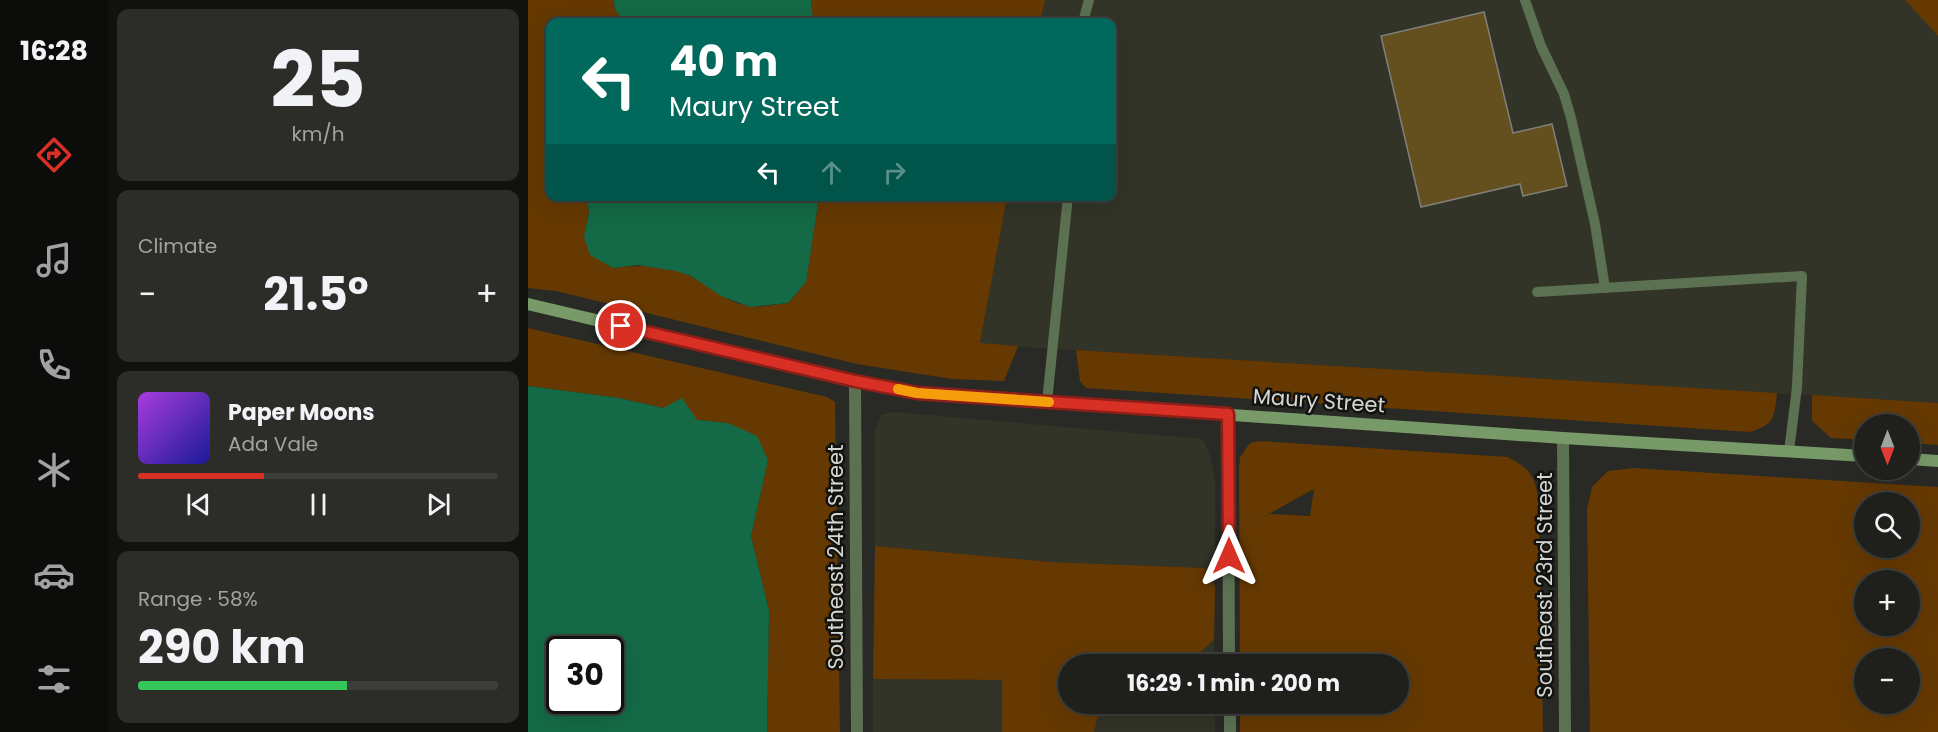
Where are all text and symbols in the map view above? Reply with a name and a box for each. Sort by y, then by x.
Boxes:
text: 25 [270,25,366,134]
text: 16:28 [20,32,88,69]
text: 40 m [669,32,778,91]
icon: left [570,42,648,120]
text: Maury Street [669,88,839,125]
text: km/h [291,120,345,148]
icon: directions [33,134,75,176]
icon: left [752,156,785,189]
icon: ahead [815,156,848,189]
icon: right [878,156,911,189]
text: Climate [138,232,217,260]
icon: music [33,239,75,281]
text: 21.5° [263,263,369,326]
text: − [138,271,156,318]
text: + [475,271,498,318]
pin [595,300,646,351]
icon: arrive [604,309,637,342]
icon: phone [33,344,75,386]
street label: Maury Street [1252,381,1386,420]
text: Paper Moons [228,397,375,428]
north arrow [1854,414,1920,480]
map controls [1854,414,1920,714]
text: Ada Vale [228,430,318,458]
street label: Southeast 24th Street [821,444,850,670]
icon: climate [33,449,75,491]
street label: Southeast 23rd Street [1530,472,1559,698]
icon: previous [182,488,215,521]
icon: pause [302,488,335,521]
icon: next [422,488,455,521]
button: search [1854,492,1920,558]
position arrow [1197,524,1261,588]
icon: car [33,554,75,596]
button: + [1854,570,1920,636]
text: Range · 58% [138,585,258,613]
text: 290 km [138,616,306,679]
speed limit sign: 30 [546,636,624,714]
button: − [1854,648,1920,714]
icon: filters [33,658,75,700]
text: 16:29 · 1 min · 200 m [1127,668,1340,699]

